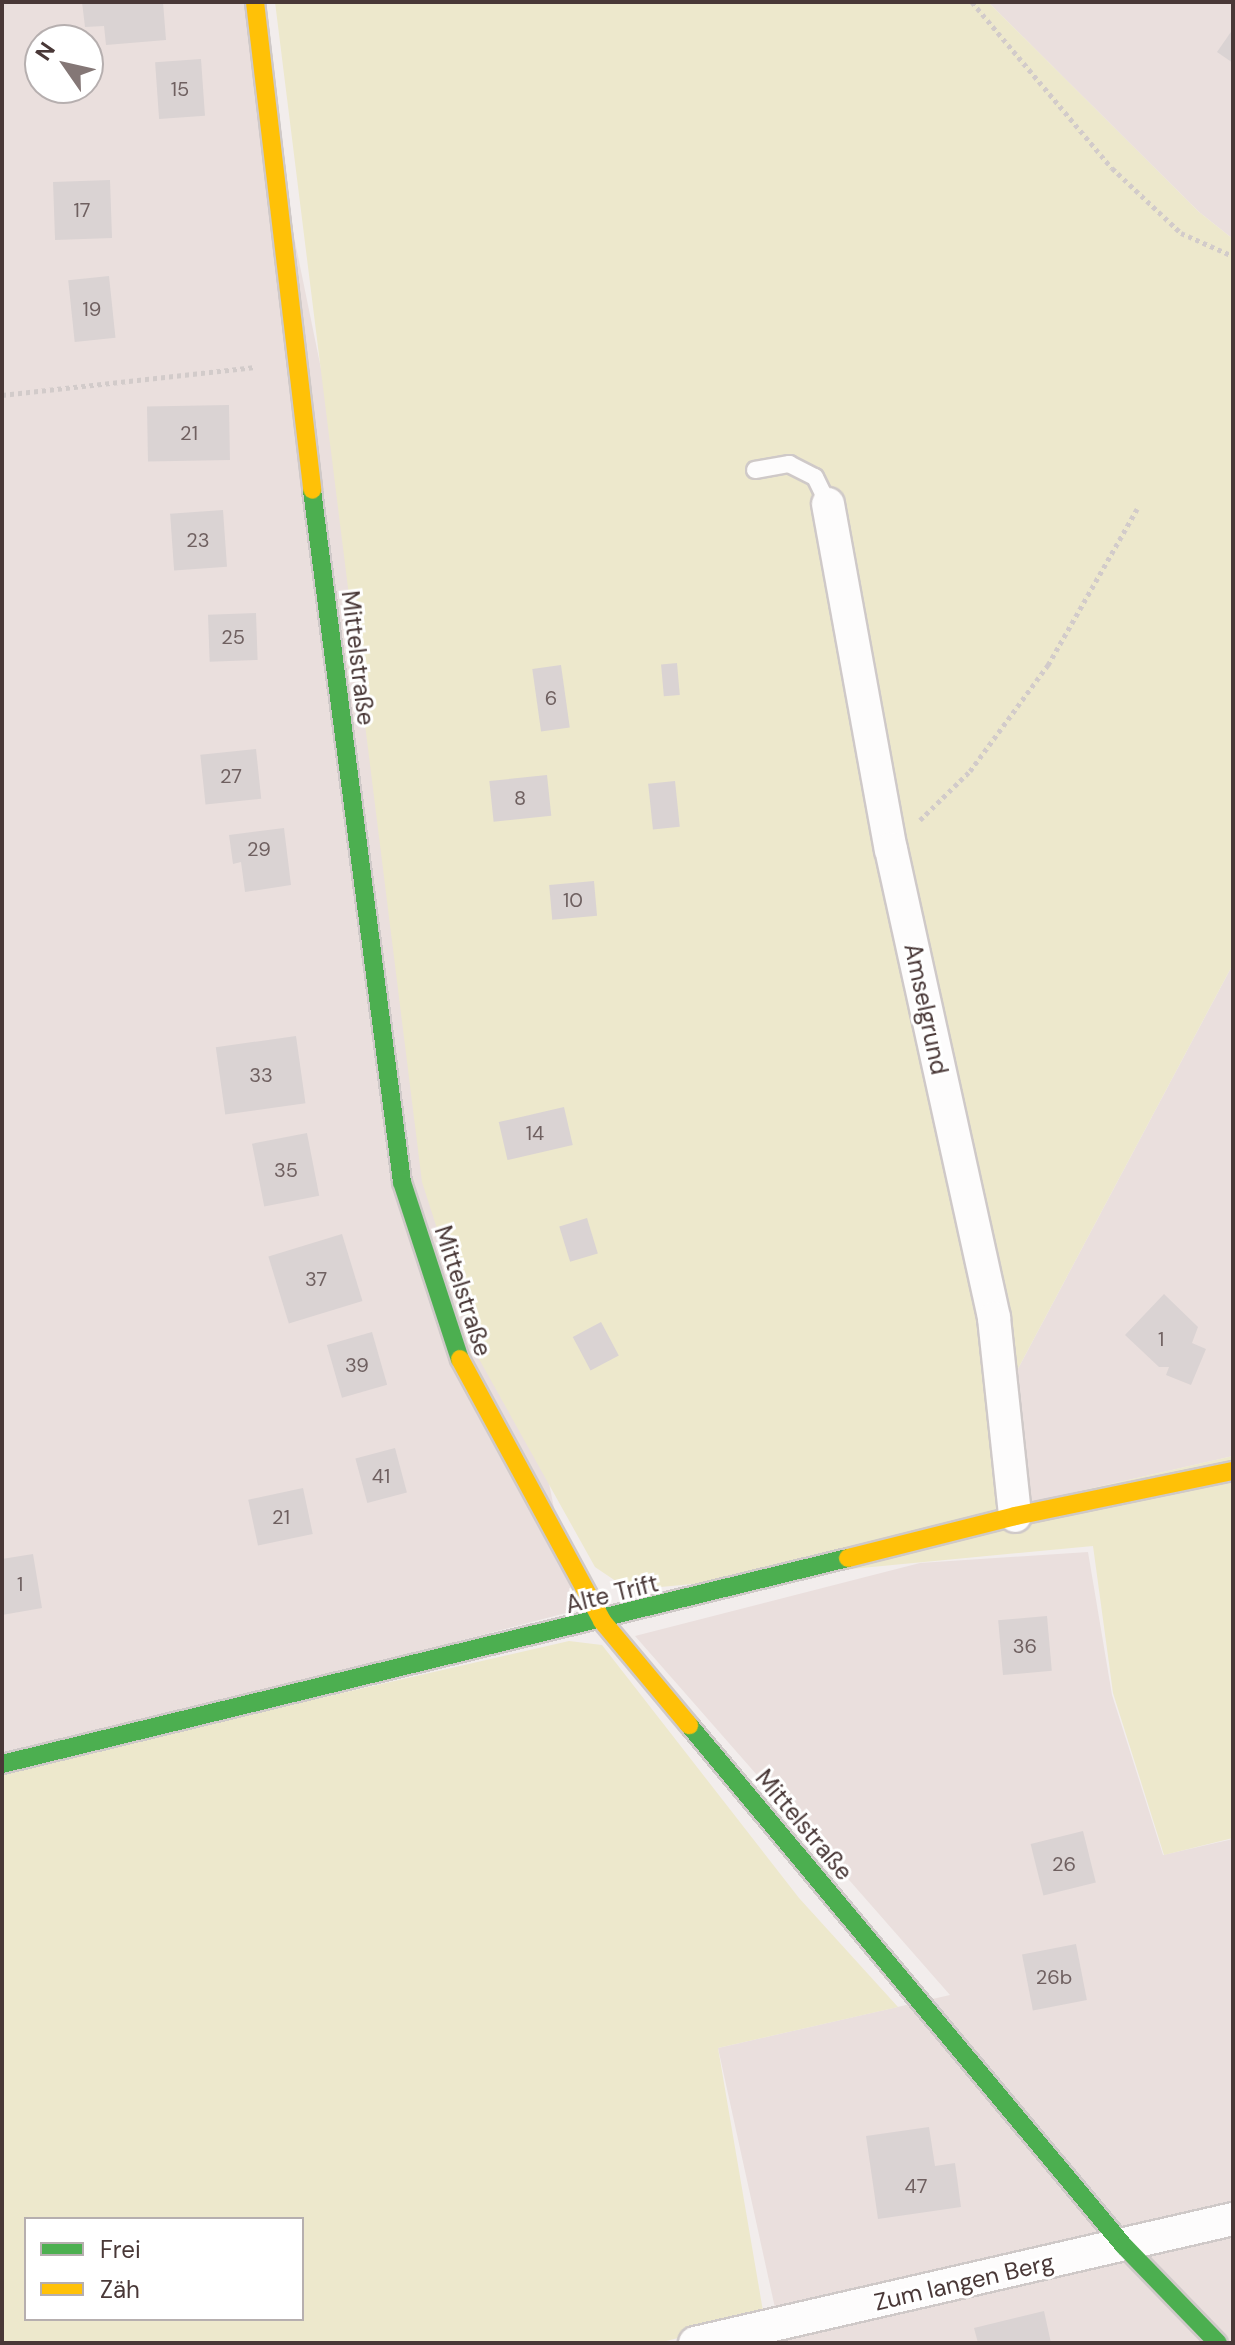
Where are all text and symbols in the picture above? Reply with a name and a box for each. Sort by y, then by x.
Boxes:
north arrow [24,24,104,104]
text: N [29,37,62,66]
house number: 15 [171,77,189,101]
house number: 17 [74,198,90,222]
house number: 19 [83,297,101,321]
house number: 21 [180,421,198,445]
house number: 23 [186,528,210,552]
street label: Mittelstraße [335,589,381,727]
house number: 25 [221,625,245,649]
house number: 6 [545,686,557,710]
house number: 27 [220,764,242,788]
house number: 8 [514,786,526,810]
house number: 29 [247,837,271,861]
house number: 10 [563,888,583,912]
street label: Amselgrund [898,941,954,1077]
house number: 33 [249,1063,273,1087]
house number: 14 [526,1121,544,1145]
house number: 35 [274,1158,298,1182]
street label: Mittelstraße [428,1222,498,1360]
house number: 37 [305,1267,327,1291]
house number: 1 [1158,1327,1164,1351]
house number: 39 [345,1353,369,1377]
house number: 41 [372,1464,390,1488]
house number: 21 [272,1505,290,1529]
street label: Alte Trift [563,1569,661,1619]
house number: 1 [17,1572,23,1596]
house number: 36 [1013,1634,1037,1658]
street label: Mittelstraße [749,1764,859,1886]
house number: 26 [1052,1852,1076,1876]
house number: 26b [1036,1965,1072,1989]
house number: 47 [905,2174,927,2198]
legend [24,2217,304,2321]
text: Frei [100,2234,141,2265]
street label: Zum langen Berg [871,2247,1057,2317]
text: Zäh [100,2274,140,2305]

